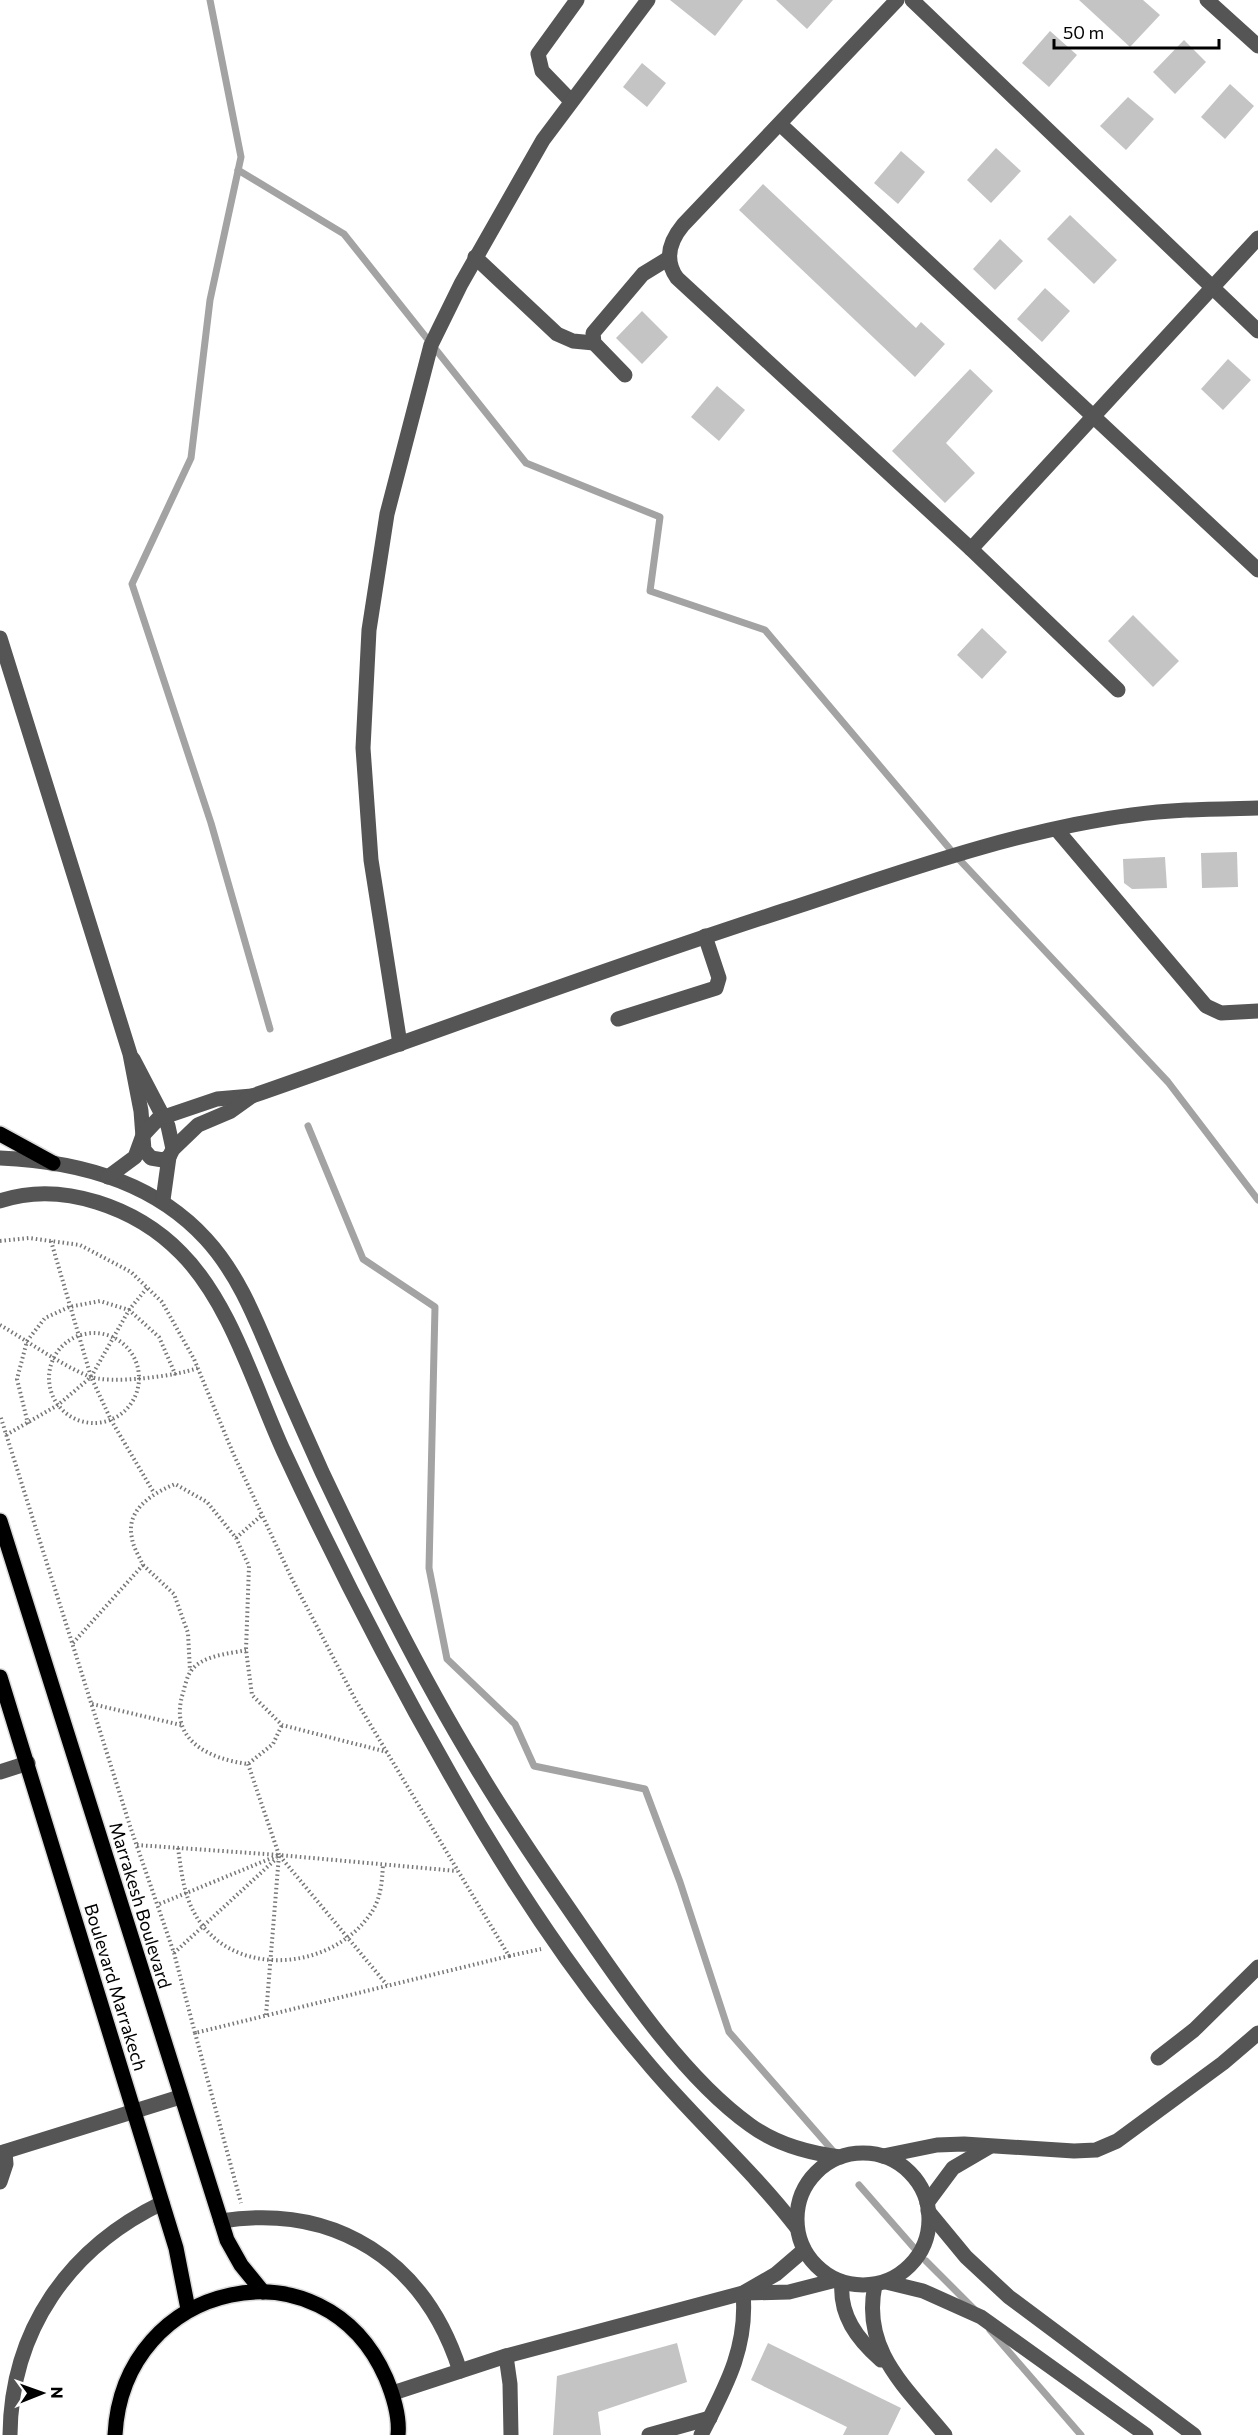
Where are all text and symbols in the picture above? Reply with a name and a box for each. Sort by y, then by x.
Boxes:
scale bar [1054,12,1219,50]
text: 50 m [1063,21,1104,43]
street label: Marrakesh Boulevard [105,1819,177,1991]
street label: Boulevard Marrakech [80,1901,152,2073]
north arrow [12,2363,72,2423]
text: N [48,2387,67,2399]

